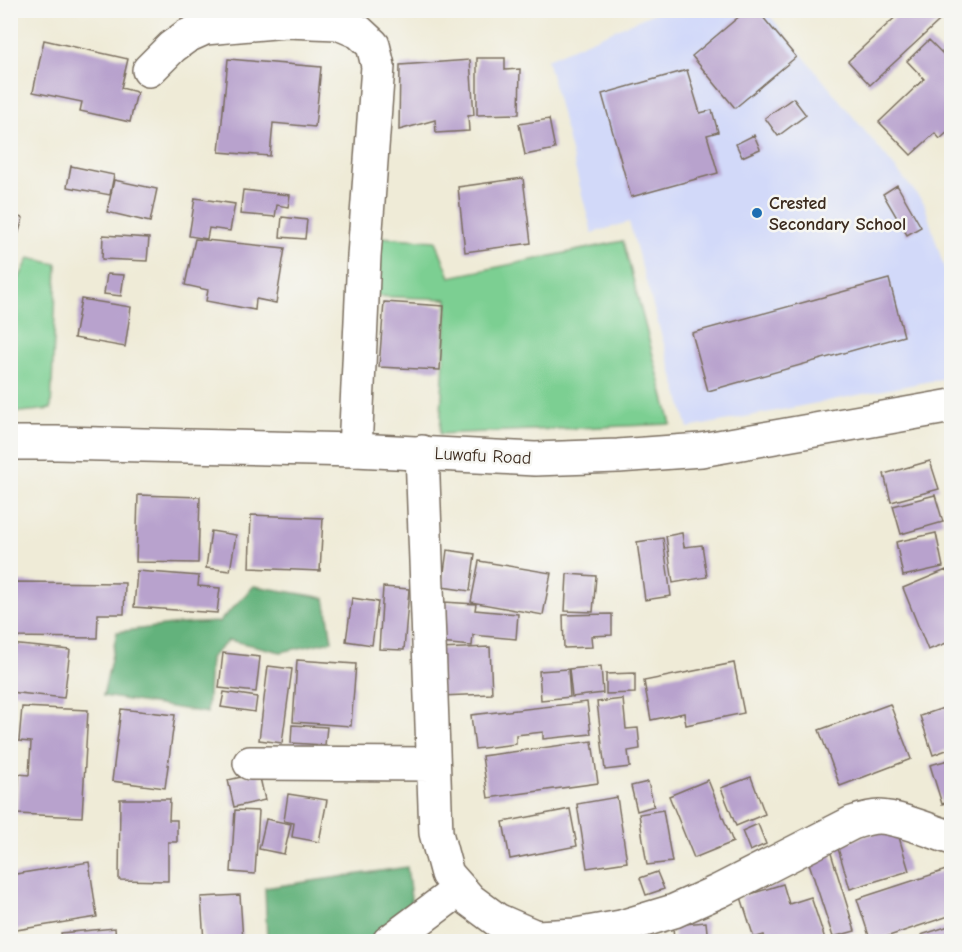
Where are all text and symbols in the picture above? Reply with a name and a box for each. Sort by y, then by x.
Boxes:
place label: Crested Secondary School [769,193,906,235]
marker: Crested Secondary School [750,206,764,220]
street label: Luwafu Road [434,443,532,469]

